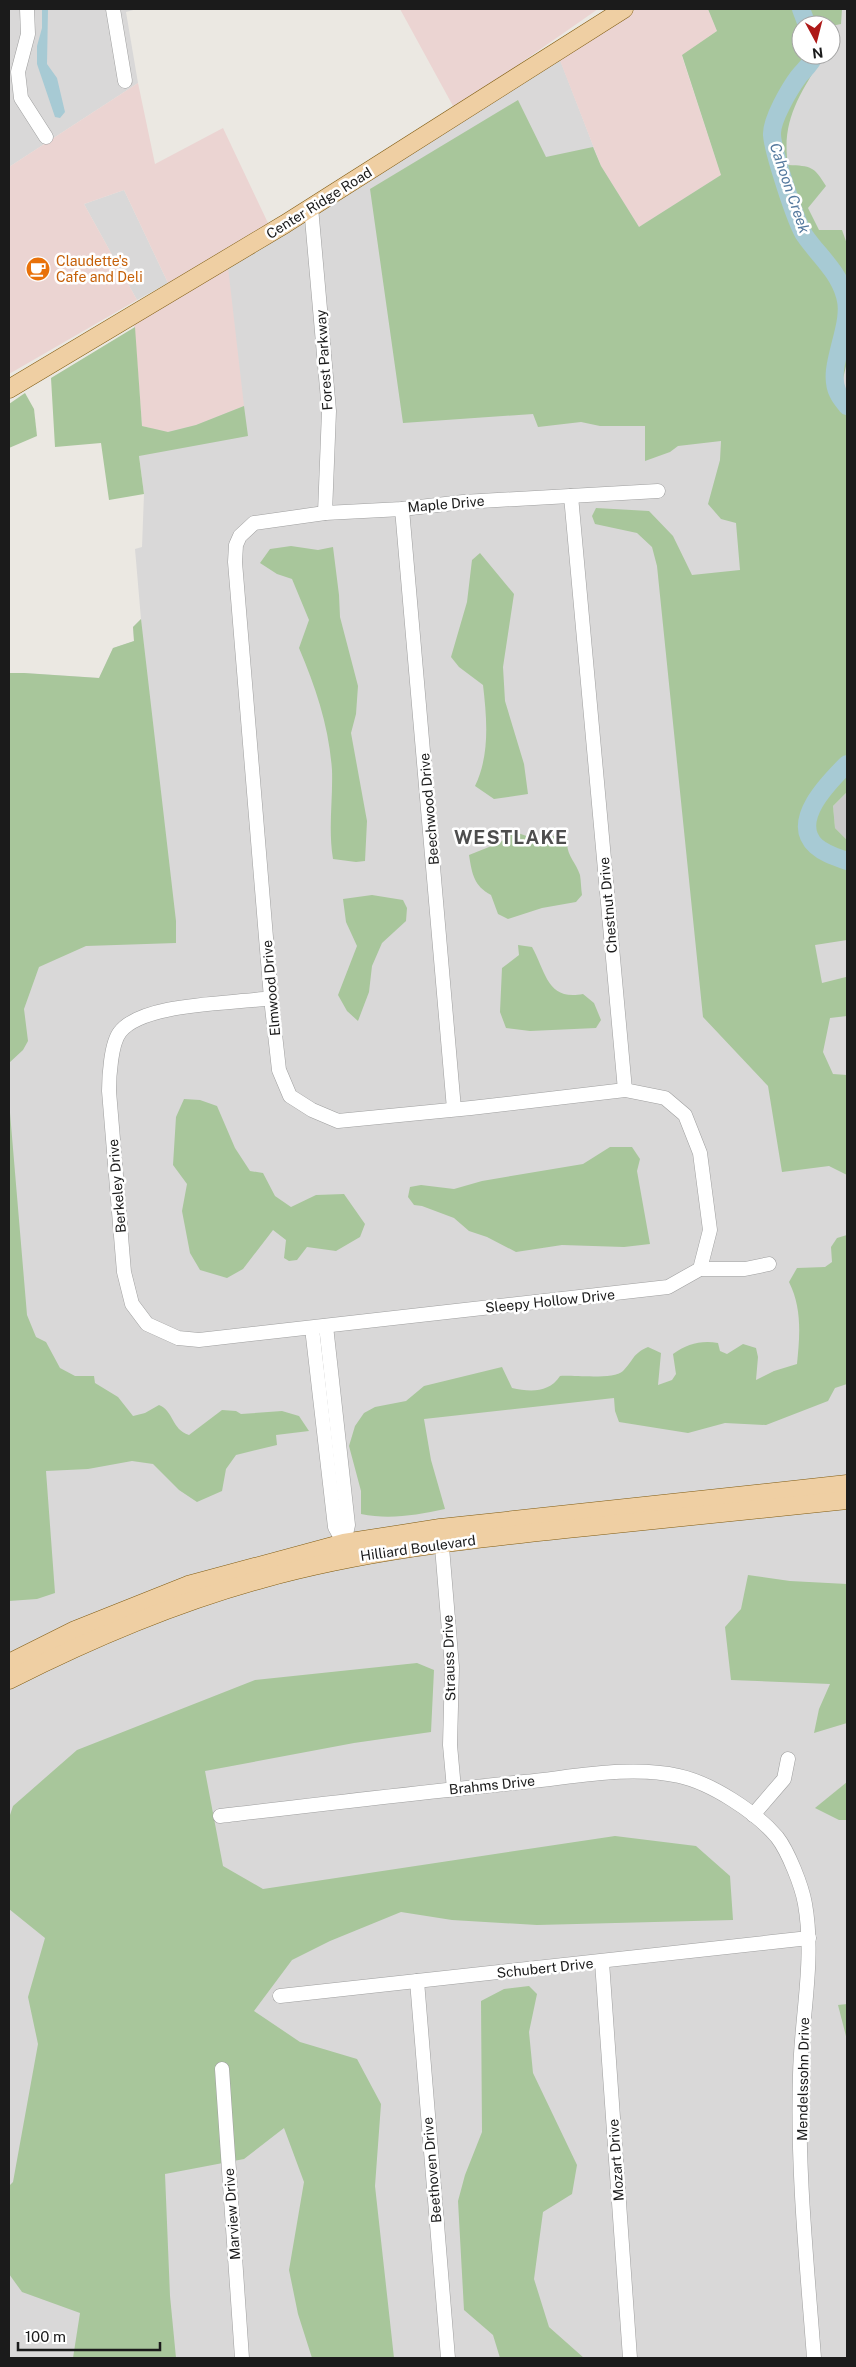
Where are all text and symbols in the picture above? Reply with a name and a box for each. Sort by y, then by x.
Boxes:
north arrow [791,15,841,65]
text: N [811,44,824,62]
water label: Cahoon Creek [767,141,814,236]
street label: Center Ridge Road [263,164,375,242]
place label: Claudette's Cafe and Deli [56,253,143,285]
cafe icon: Claudette's Cafe and Deli [25,256,51,282]
street label: Forest Parkway [312,309,335,411]
street label: Maple Drive [407,493,485,515]
street label: Beechwood Drive [416,752,442,866]
district label: WESTLAKE [454,826,568,848]
street label: Chestnut Drive [596,856,620,954]
street label: Elmwood Drive [259,939,283,1037]
street label: Berkeley Drive [105,1138,129,1234]
street label: Sleepy Hollow Drive [484,1286,616,1316]
street label: Hilliard Boulevard [359,1532,477,1564]
street label: Strauss Drive [439,1614,459,1702]
street label: Brahms Drive [448,1773,536,1797]
street label: Schubert Drive [496,1955,594,1981]
street label: Mendelssohn Drive [794,2017,812,2141]
street label: Beethoven Drive [419,2116,445,2224]
street label: Mozart Drive [605,2118,627,2202]
street label: Marview Drive [221,2168,243,2260]
scale bar [18,2320,160,2352]
text: 100 m [25,2328,66,2345]

